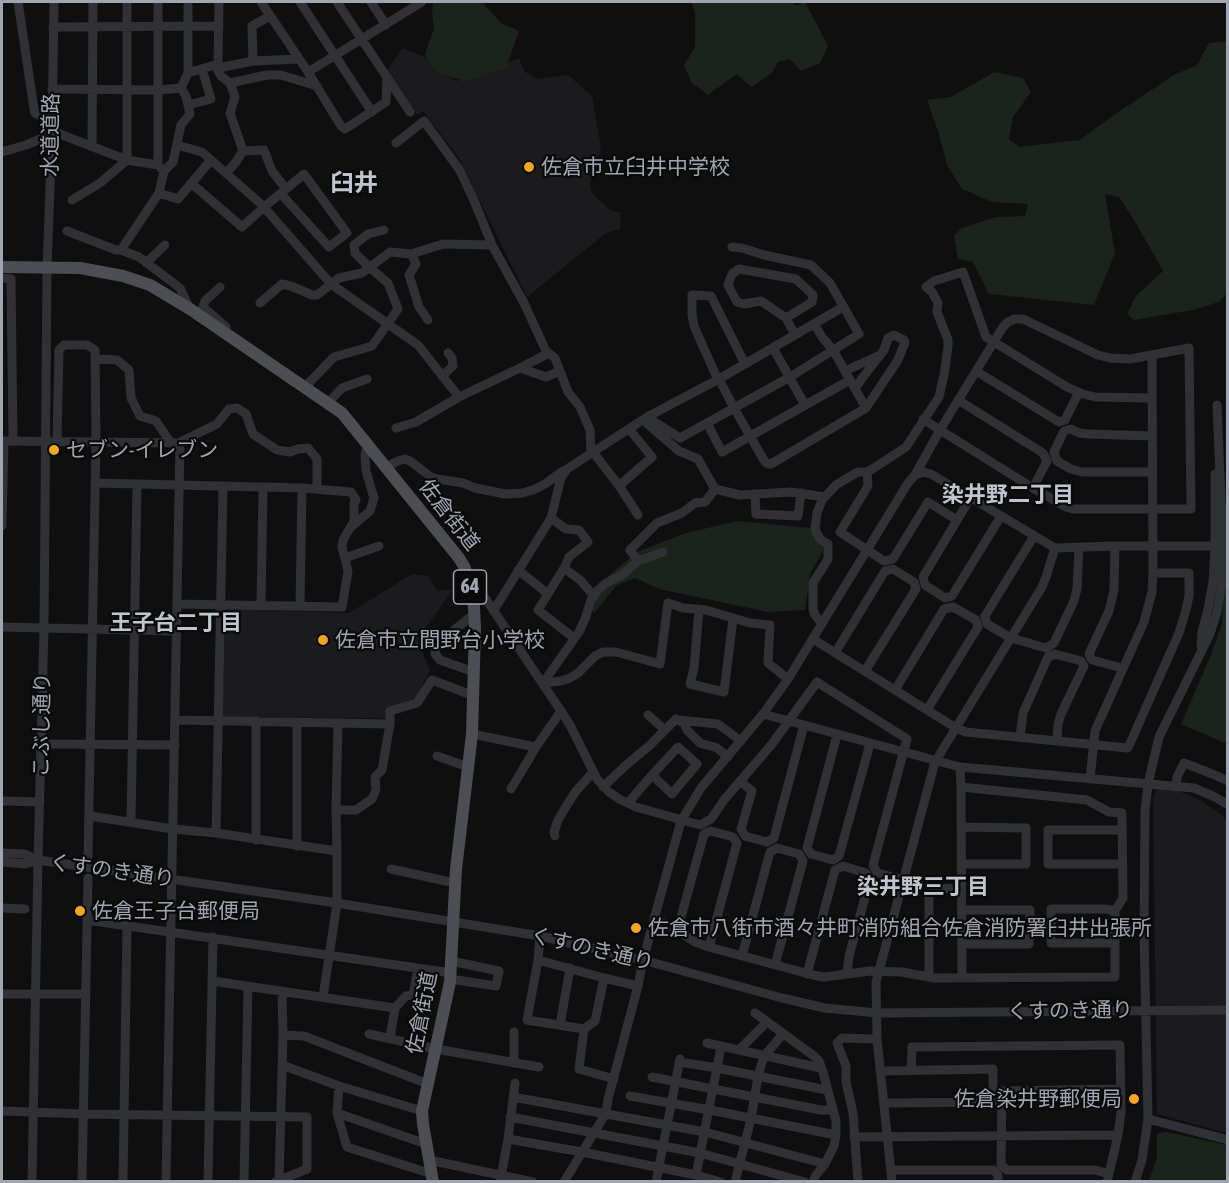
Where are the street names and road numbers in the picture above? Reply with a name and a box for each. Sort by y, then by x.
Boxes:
street label: 水道道路 [38,93,64,177]
street label: 佐倉街道 [413,474,485,556]
road number: 64 [454,570,486,604]
street label: こぶし通り [28,672,56,778]
street label: くすのき通り [48,850,176,892]
street label: くすのき通り [528,923,656,975]
street label: 佐倉街道 [402,969,442,1057]
street label: くすのき通り [1007,997,1133,1025]

